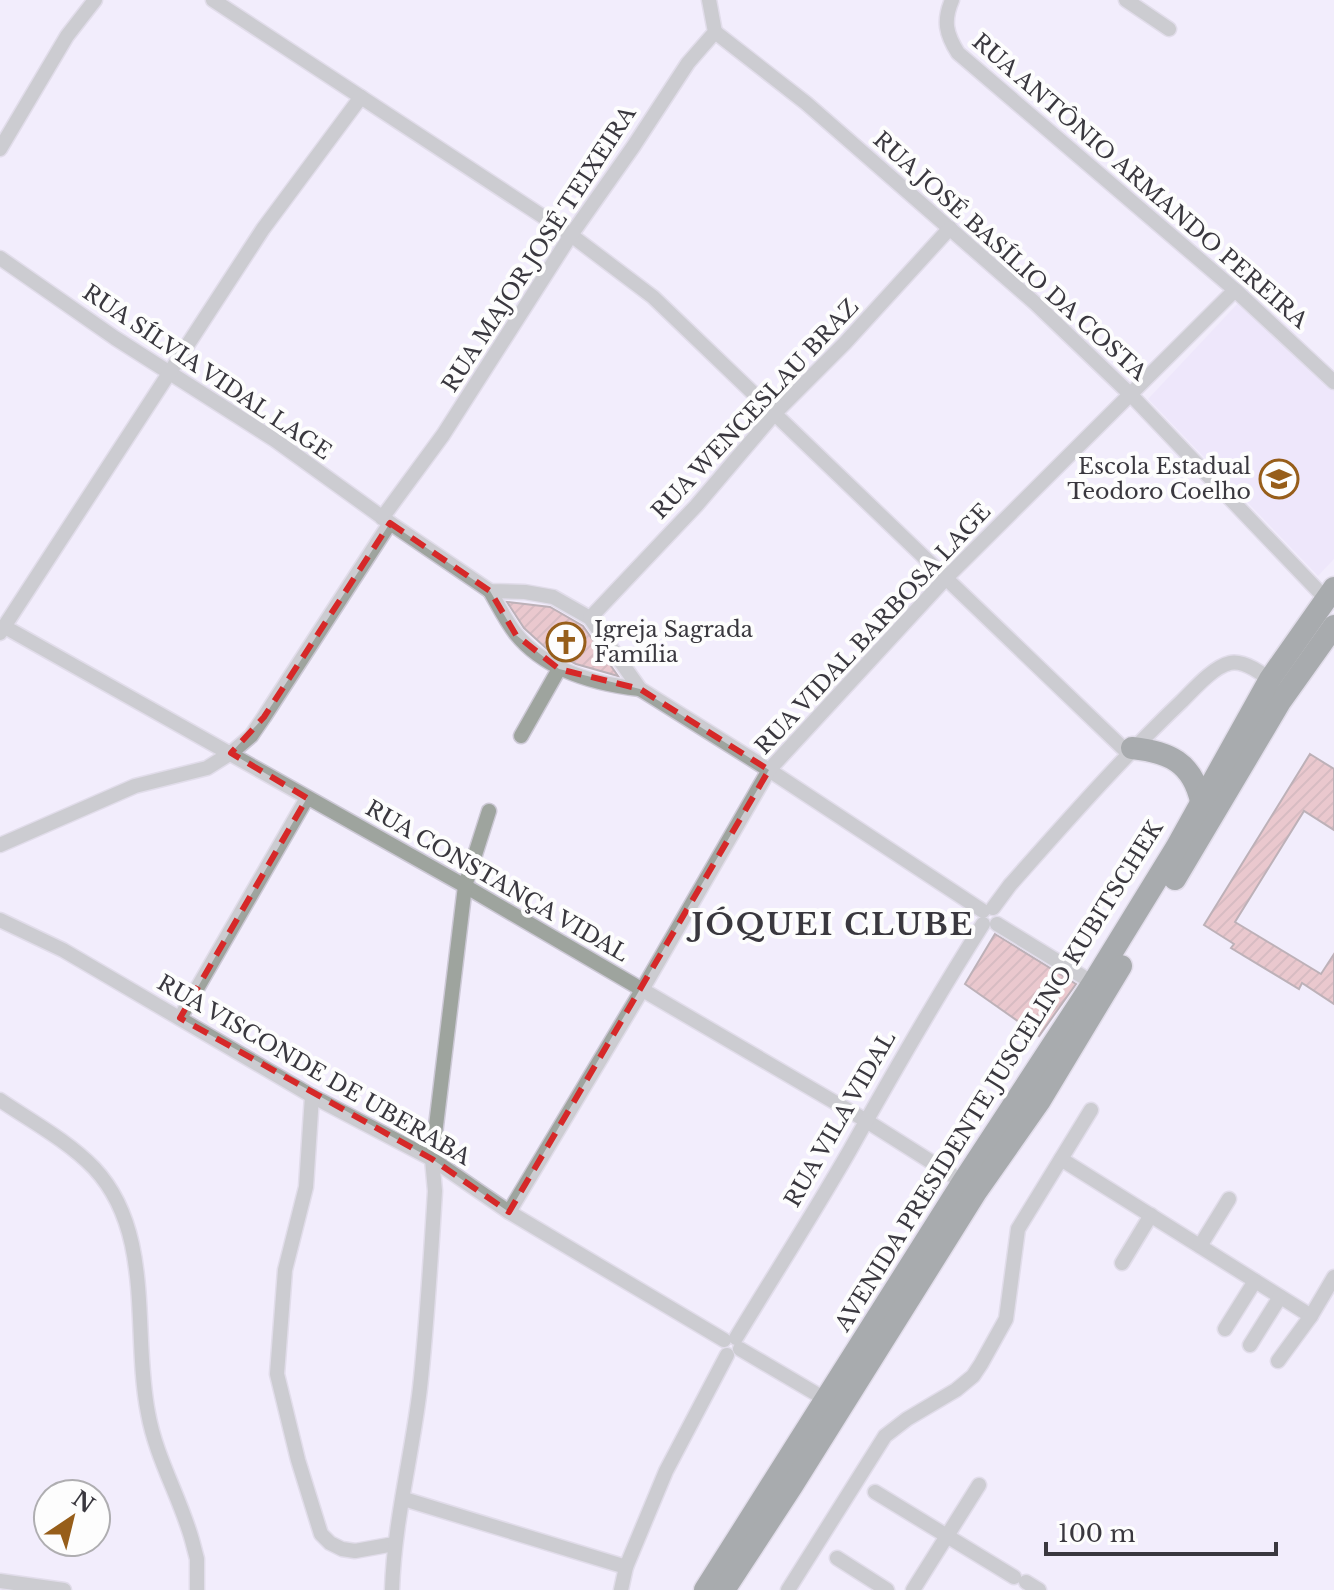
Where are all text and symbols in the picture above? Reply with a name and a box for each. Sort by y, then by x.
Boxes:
street label: RUA ANTÔNIO ARMANDO PEREIRA [967,27,1315,335]
street label: RUA MAJOR JOSÉ TEIXEIRA [436,100,642,397]
street label: RUA JOSÉ BASÍLIO DA COSTA [868,125,1154,387]
street label: RUA SÍLVIA VIDAL LAGE [78,278,337,465]
street label: RUA WENCESLAU BRAZ [646,293,864,525]
place label: Escola Estadual Teodoro Coelho [1067,453,1251,505]
school or university icon: Escola Estadual Teodoro Coelho [1258,458,1300,500]
street label: RUA VIDAL BARBOSA LAGE [750,498,996,760]
place label: Igreja Sagrada Família [594,616,754,668]
church icon: Igreja Sagrada Família [545,621,587,663]
street label: RUA CONSTANÇA VIDAL [361,795,633,967]
street label: AVENIDA PRESIDENTE JUSCELINO KUBITSCHEK [829,815,1169,1337]
district label: JÓQUEI CLUBE [686,906,975,943]
street label: RUA VISCONDE DE UBERABA [152,969,476,1172]
street label: RUA VILA VIDAL [779,1026,901,1212]
north arrow [32,1478,112,1558]
text: N [67,1485,100,1519]
scale bar [1046,1506,1276,1556]
text: 100 m [1058,1519,1136,1548]

